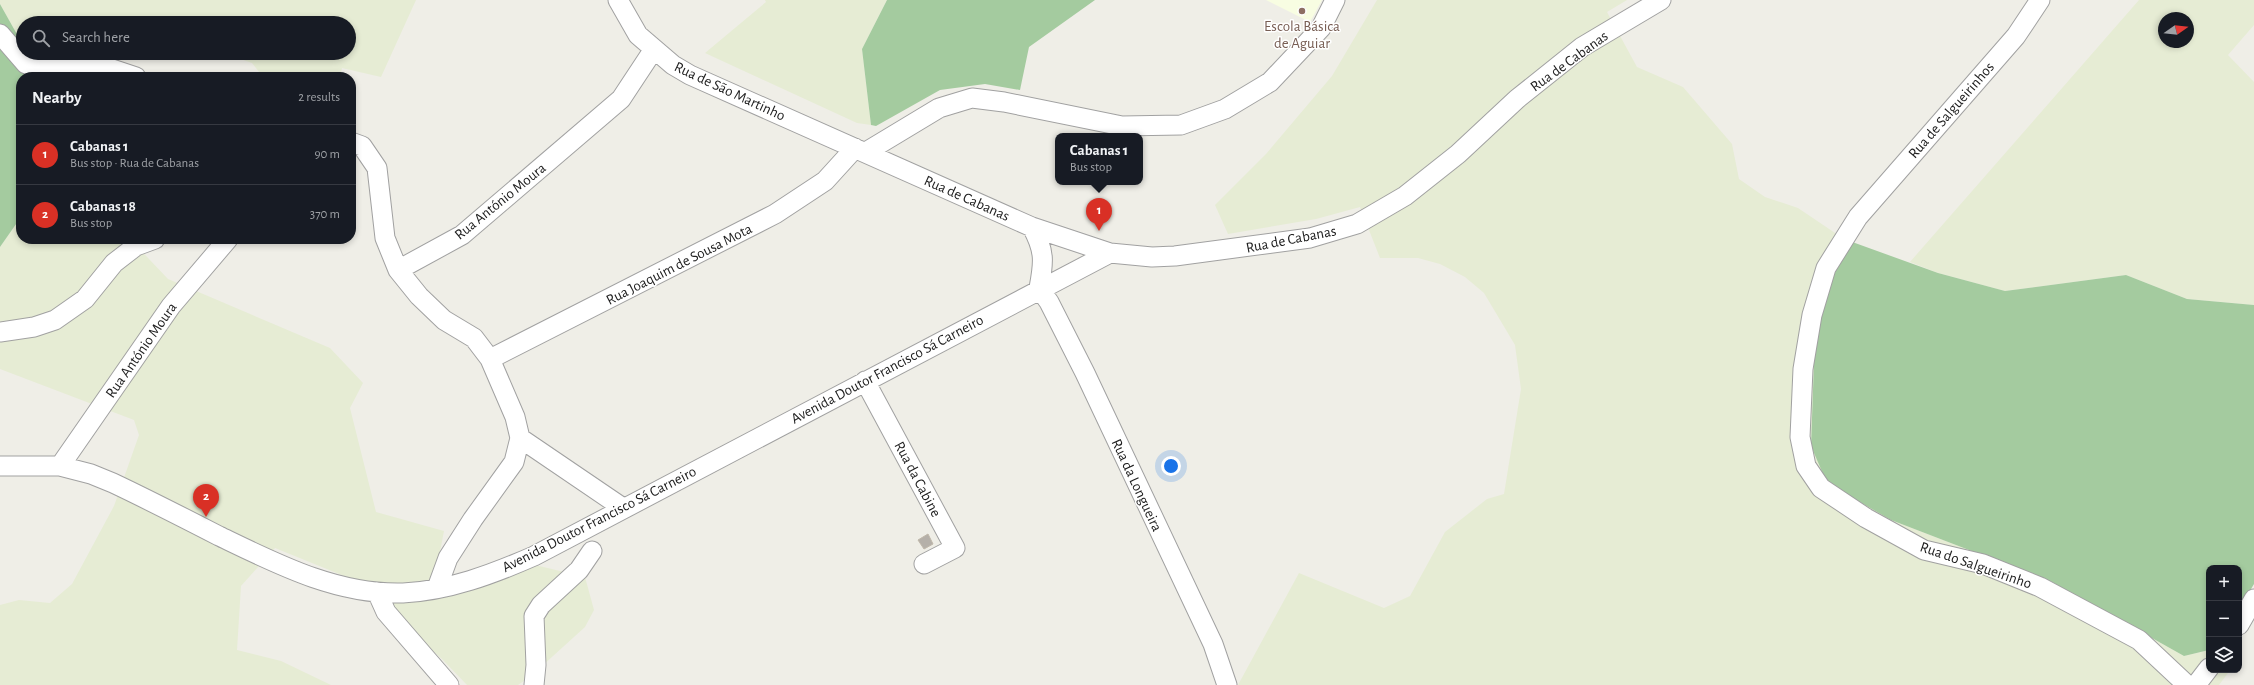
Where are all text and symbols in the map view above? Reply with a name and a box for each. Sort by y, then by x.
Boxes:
marker: Escola Básica de Aguiar [1297,6,1307,16]
north arrow [2158,12,2194,48]
search box [16,16,356,60]
place label: Escola Básica de Aguiar [1264,19,1340,51]
icon: search [30,27,52,49]
street label: Rua de Cabanas [1528,28,1611,94]
text: Search here [62,30,130,45]
street label: Rua de São Martinho [672,59,788,124]
street label: Rua de Salgueirinhos [1906,59,1997,161]
text: Nearby [32,89,82,106]
text: 2 results [298,91,340,104]
popup [1055,133,1143,185]
text: Cabanas 1 [70,139,129,154]
text: Cabanas 1 [1070,143,1128,158]
text: 1 [43,148,47,161]
text: 90 m [314,148,340,161]
text: Bus stop · Rua de Cabanas [70,157,199,170]
street label: Rua António Moura [452,160,549,243]
text: Bus stop [1070,161,1112,174]
street label: Rua de Cabanas [922,173,1012,224]
pin: 1 [1086,198,1112,231]
text: Cabanas 18 [70,199,136,214]
text: 2 [42,208,48,221]
text: 370 m [310,208,340,221]
text: Bus stop [70,217,112,230]
street label: Rua Joaquim de Sousa Mota [604,221,755,308]
street label: Rua de Cabanas [1245,223,1338,256]
street label: Rua António Moura [103,300,180,401]
street label: Avenida Doutor Francisco Sá Carneiro [789,312,986,427]
street label: Rua da Longueira [1109,437,1165,534]
street label: Rua da Cabine [891,439,944,519]
your location [1161,456,1181,476]
street label: Avenida Doutor Francisco Sá Carneiro [500,464,699,575]
pin: 2 [193,484,219,517]
street label: Rua do Salgueirinho [1918,539,2034,592]
map controls [2206,565,2242,673]
button: + [2206,565,2242,601]
button: − [2206,601,2242,637]
button: layers [2206,637,2242,673]

